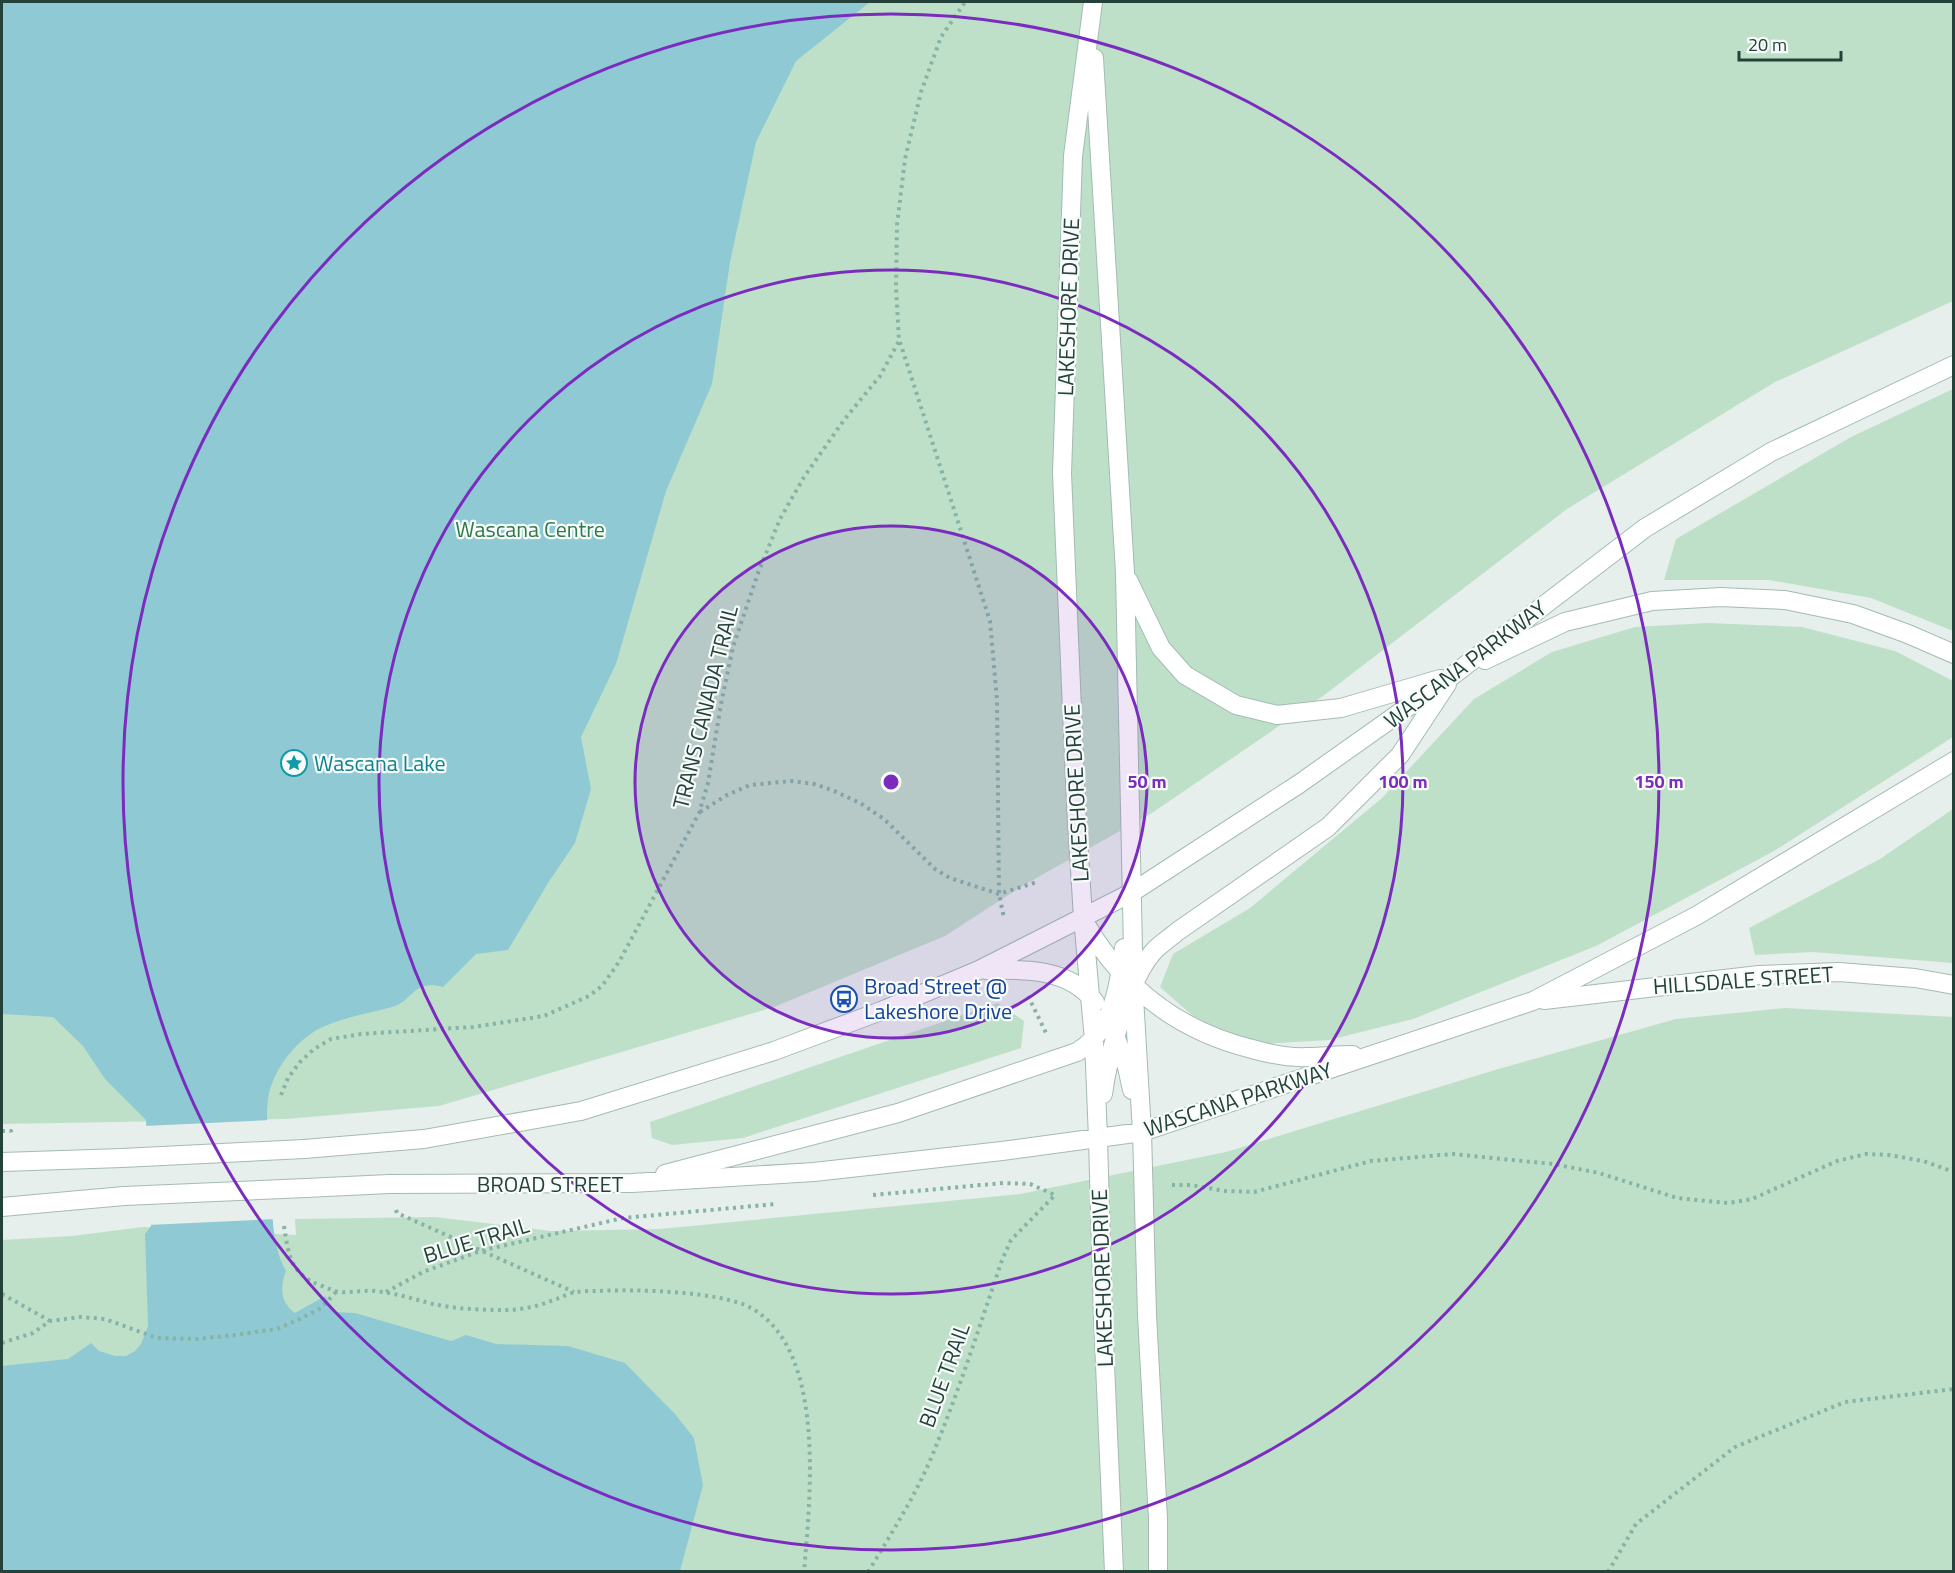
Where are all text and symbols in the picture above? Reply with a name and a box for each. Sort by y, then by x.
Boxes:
scale bar [1739,24,1841,62]
text: 20 m [1748,31,1787,58]
street label: LAKESHORE DRIVE [1048,217,1088,397]
park label: Wascana Centre [455,512,605,546]
street label: WASCANA PARKWAY [1376,591,1554,737]
street label: TRANS CANADA TRAIL [663,601,747,812]
street label: LAKESHORE DRIVE [1054,703,1098,883]
place label: Wascana Lake [314,746,446,780]
place icon: Wascana Lake [279,748,309,778]
text: 50 m [1127,768,1167,795]
text: 100 m [1378,768,1428,795]
text: 150 m [1634,768,1684,795]
centre of rings [881,772,901,792]
street label: HILLSDALE STREET [1652,957,1835,1003]
place label: Broad Street @ Lakeshore Drive [864,969,1012,1028]
bus stop icon: Broad Street @ Lakeshore Drive [829,984,859,1014]
street label: WASCANA PARKWAY [1139,1052,1337,1145]
street label: BROAD STREET [477,1167,624,1201]
street label: LAKESHORE DRIVE [1082,1188,1122,1368]
street label: BLUE TRAIL [419,1208,534,1272]
street label: BLUE TRAIL [909,1318,979,1432]

